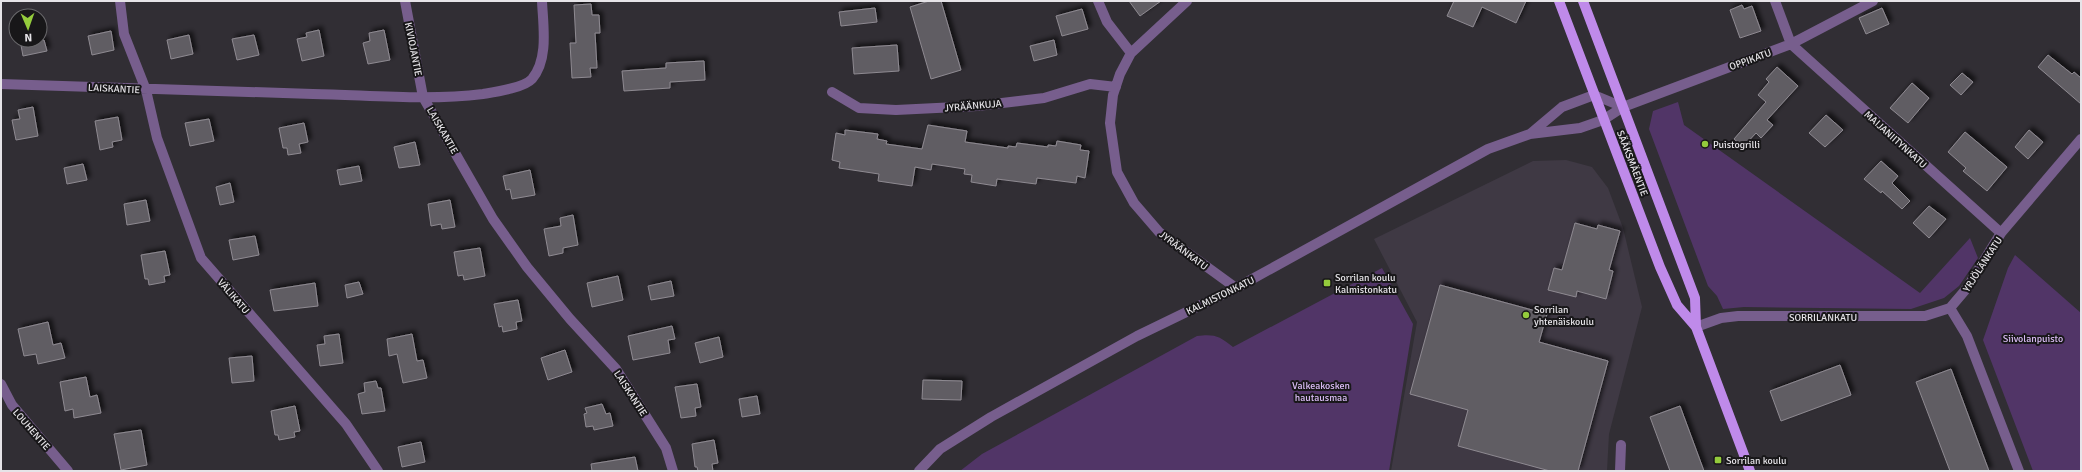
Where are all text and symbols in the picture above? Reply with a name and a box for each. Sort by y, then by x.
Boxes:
north arrow [8,8,48,48]
street label: KIVIOJANTIE [402,21,424,77]
text: N [24,31,32,44]
street label: OPPIKATU [1728,47,1773,73]
street label: LAISKANTIE [88,82,141,96]
street label: JYRÄÄNKUJA [944,98,1002,114]
street label: LAISKANTIE [424,105,461,156]
street label: MAIJANIITYNKATU [1862,109,1929,171]
street label: SÄÄKSMÄENTIE [1614,129,1650,198]
marker: Puistogrilli [1700,139,1710,149]
place label: Puistogrilli [1713,139,1760,151]
street label: JYRÄÄNKATU [1157,229,1210,273]
street label: YRJÖLÄNKATU [1961,235,2005,294]
place label: Sorrilan koulu Kalmistonkatu [1335,272,1397,296]
street label: KALMISTONKATU [1184,274,1257,318]
street label: VÄLIKATU [215,277,252,317]
marker: Sorrilan koulu Kalmistonkatu [1322,278,1332,288]
place label: Sorrilan yhtenäiskoulu [1534,304,1594,328]
marker: Sorrilan yhtenäiskoulu [1521,310,1531,320]
street label: SORRILANKATU [1789,312,1857,324]
park label: Siivolanpuisto [2003,333,2063,345]
street label: LAISKANTIE [611,368,650,419]
park label: Valkeakosken hautausmaa [1292,380,1350,404]
street label: LOUHENTIE [10,406,53,453]
marker: Sorrilan koulu [1713,455,1723,465]
place label: Sorrilan koulu [1726,455,1786,467]

